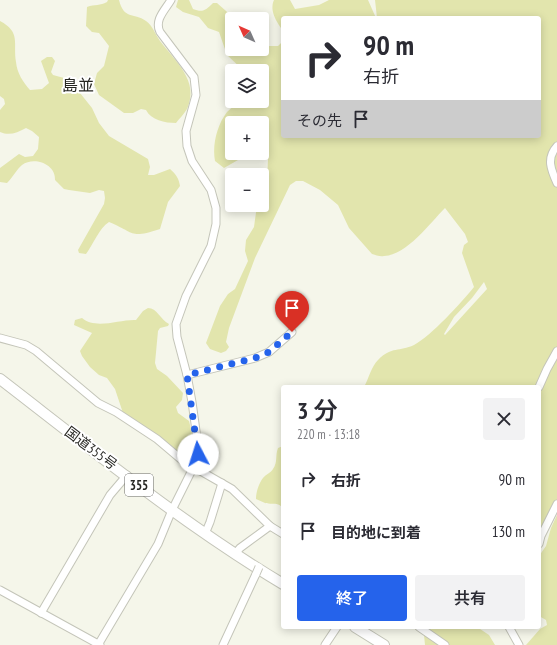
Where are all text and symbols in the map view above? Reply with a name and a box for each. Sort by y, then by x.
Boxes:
north arrow [225,12,269,56]
map controls [225,12,269,212]
text: 90 m [363,26,414,63]
icon: right [297,32,349,84]
button: layers [225,64,269,108]
text: 右折 [363,65,399,88]
district label: 島並 [62,75,94,95]
icon: arrive [350,108,372,130]
text: その先 [297,111,342,130]
button: + [225,116,269,160]
button: − [225,168,269,212]
pin [275,291,309,332]
icon: arrive [281,297,303,319]
text: 3 分 [297,395,337,426]
button: close [483,398,525,440]
street label: 国道355号 [61,422,121,474]
text: 220 m · 13:18 [297,426,360,443]
position arrow [177,433,219,475]
icon: right [297,468,319,490]
text: 90 m [499,470,525,489]
text: 右折 [331,471,361,490]
road number: 355 [125,474,153,496]
icon: arrive [297,520,319,542]
text: 130 m [492,522,525,541]
text: 目的地に到着 [331,523,421,542]
button: 終了 [297,575,407,621]
button: 共有 [415,575,525,621]

